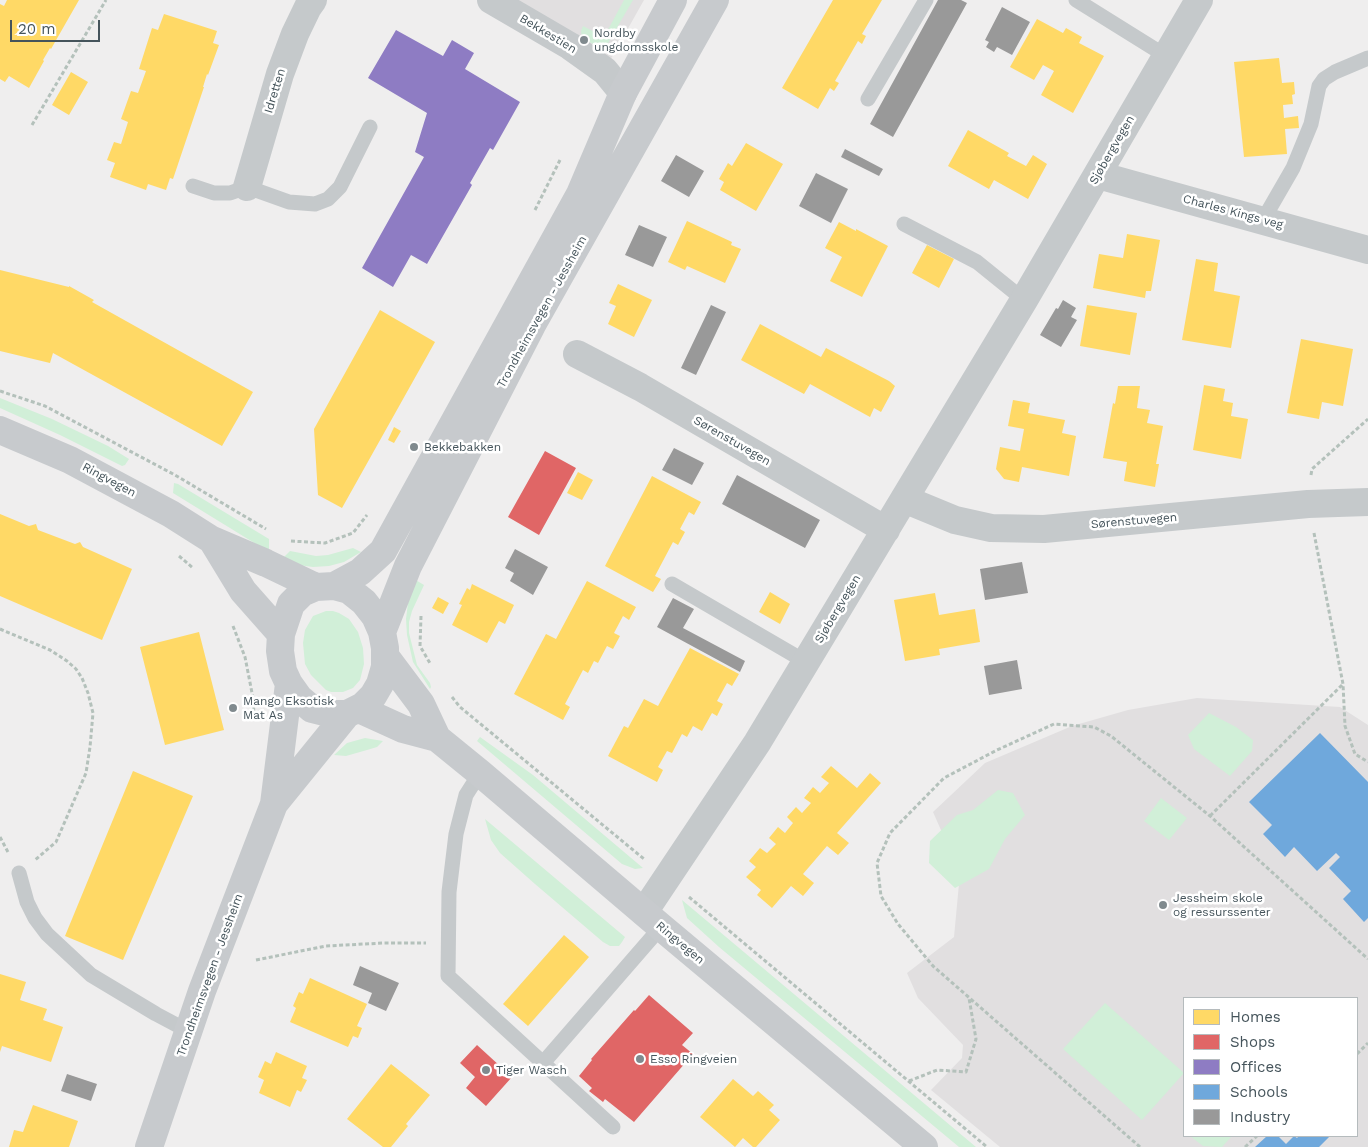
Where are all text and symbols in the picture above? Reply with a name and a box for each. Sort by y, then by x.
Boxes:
scale bar [12,10,102,42]
street label: Bekkestien [517,11,579,57]
text: 20 m [18,20,56,38]
place label: Nordby ungdomsskole [594,26,678,54]
marker: Nordby ungdomsskole [578,34,590,46]
street label: Idretten [261,67,289,115]
street label: Sjøbergvegen [1086,113,1138,187]
street label: Charles Kings veg [1181,192,1285,232]
street label: Trondheimsvegen - Jessheim [494,233,590,391]
street label: Sørenstuvegen [691,413,773,469]
place label: Bekkebakken [424,440,501,454]
marker: Bekkebakken [408,441,420,453]
street label: Ringvegen [80,460,138,500]
street label: Sørenstuvegen [1090,510,1178,532]
street label: Sjøbergvegen [812,572,864,646]
place label: Mango Eksotisk Mat As [243,694,334,722]
marker: Mango Eksotisk Mat As [227,702,239,714]
place label: Jessheim skole og ressurssenter [1173,891,1271,919]
street label: Trondheimsvegen - Jessheim [174,892,246,1058]
marker: Jessheim skole og ressurssenter [1157,899,1169,911]
street label: Ringvegen [653,919,707,967]
legend [1183,997,1358,1137]
text: Homes [1230,1008,1281,1026]
text: Shops [1230,1033,1275,1051]
place label: Esso Ringveien [650,1052,737,1066]
marker: Esso Ringveien [634,1053,646,1065]
text: Offices [1230,1058,1282,1076]
place label: Tiger Wasch [496,1063,567,1077]
marker: Tiger Wasch [480,1064,492,1076]
text: Schools [1230,1083,1288,1101]
text: Industry [1230,1108,1290,1126]

